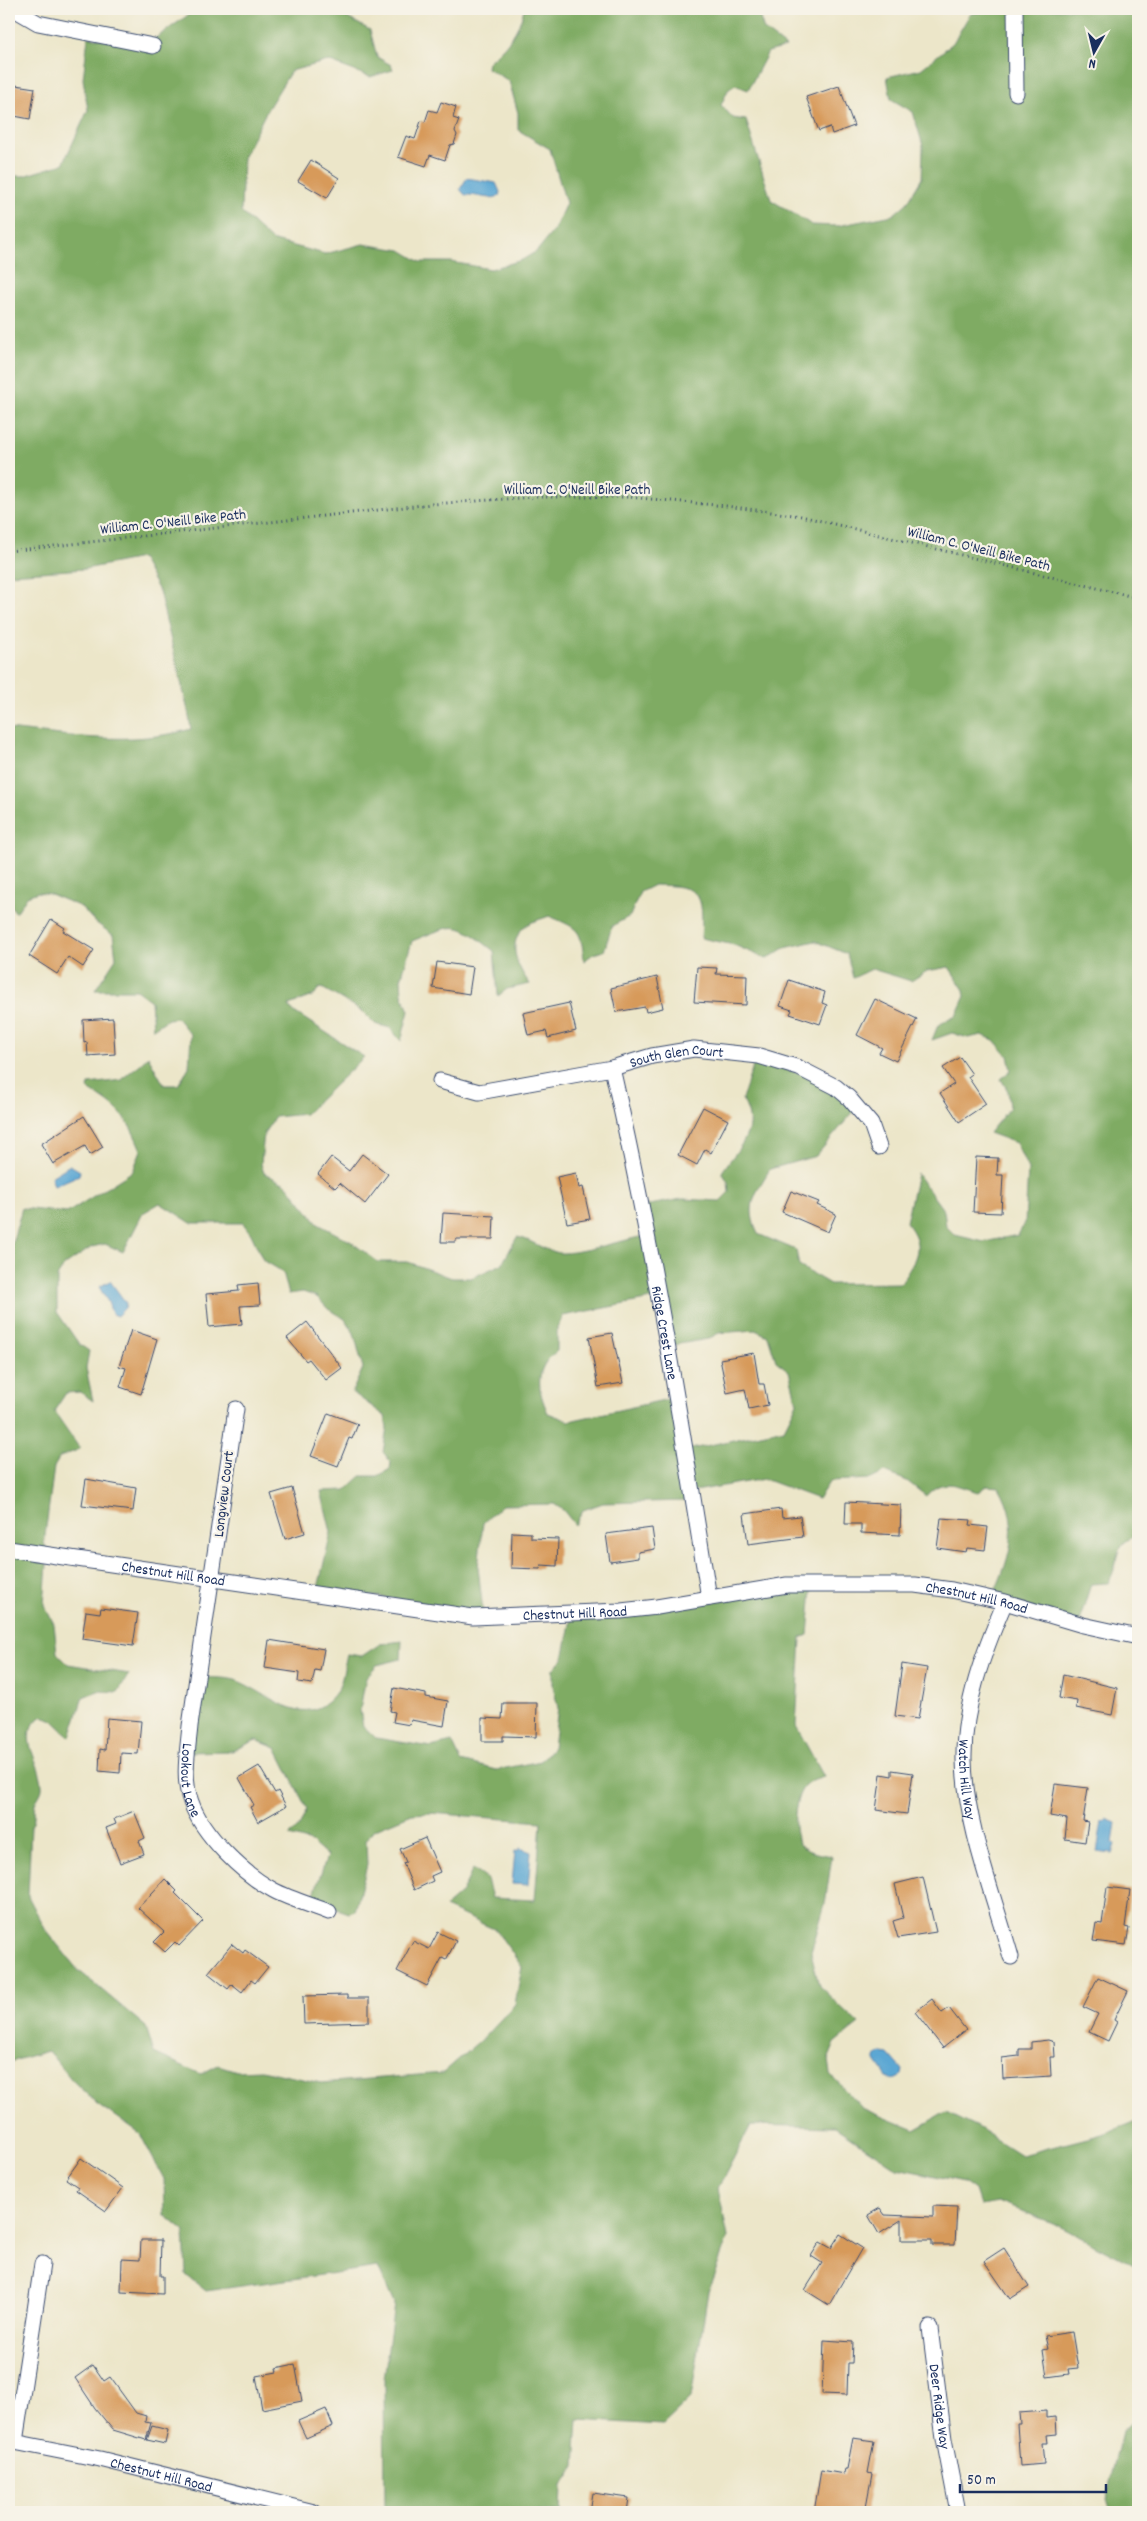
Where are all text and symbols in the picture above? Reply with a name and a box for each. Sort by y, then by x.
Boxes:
north arrow [1070,28,1120,78]
text: N [1088,52,1097,73]
street label: William C. O'Neill Bike Path [504,480,650,502]
street label: William C. O'Neill Bike Path [99,504,247,542]
street label: William C. O'Neill Bike Path [905,522,1052,578]
street label: South Glen Court [627,1040,725,1075]
street label: Ridge Crest Lane [644,1284,682,1382]
street label: Longview Court [209,1449,241,1539]
street label: Chestnut Hill Road [120,1557,226,1593]
street label: Chestnut Hill Road [924,1578,1030,1621]
street label: Chestnut Hill Road [522,1601,628,1628]
street label: Watch Hill Way [951,1739,980,1823]
street label: Lookout Lane [173,1742,205,1822]
street label: Deer Ridge Way [922,2363,955,2452]
street label: Chestnut Hill Road [108,2453,214,2499]
scale bar [960,2461,1106,2493]
text: 50 m [967,2470,996,2492]

